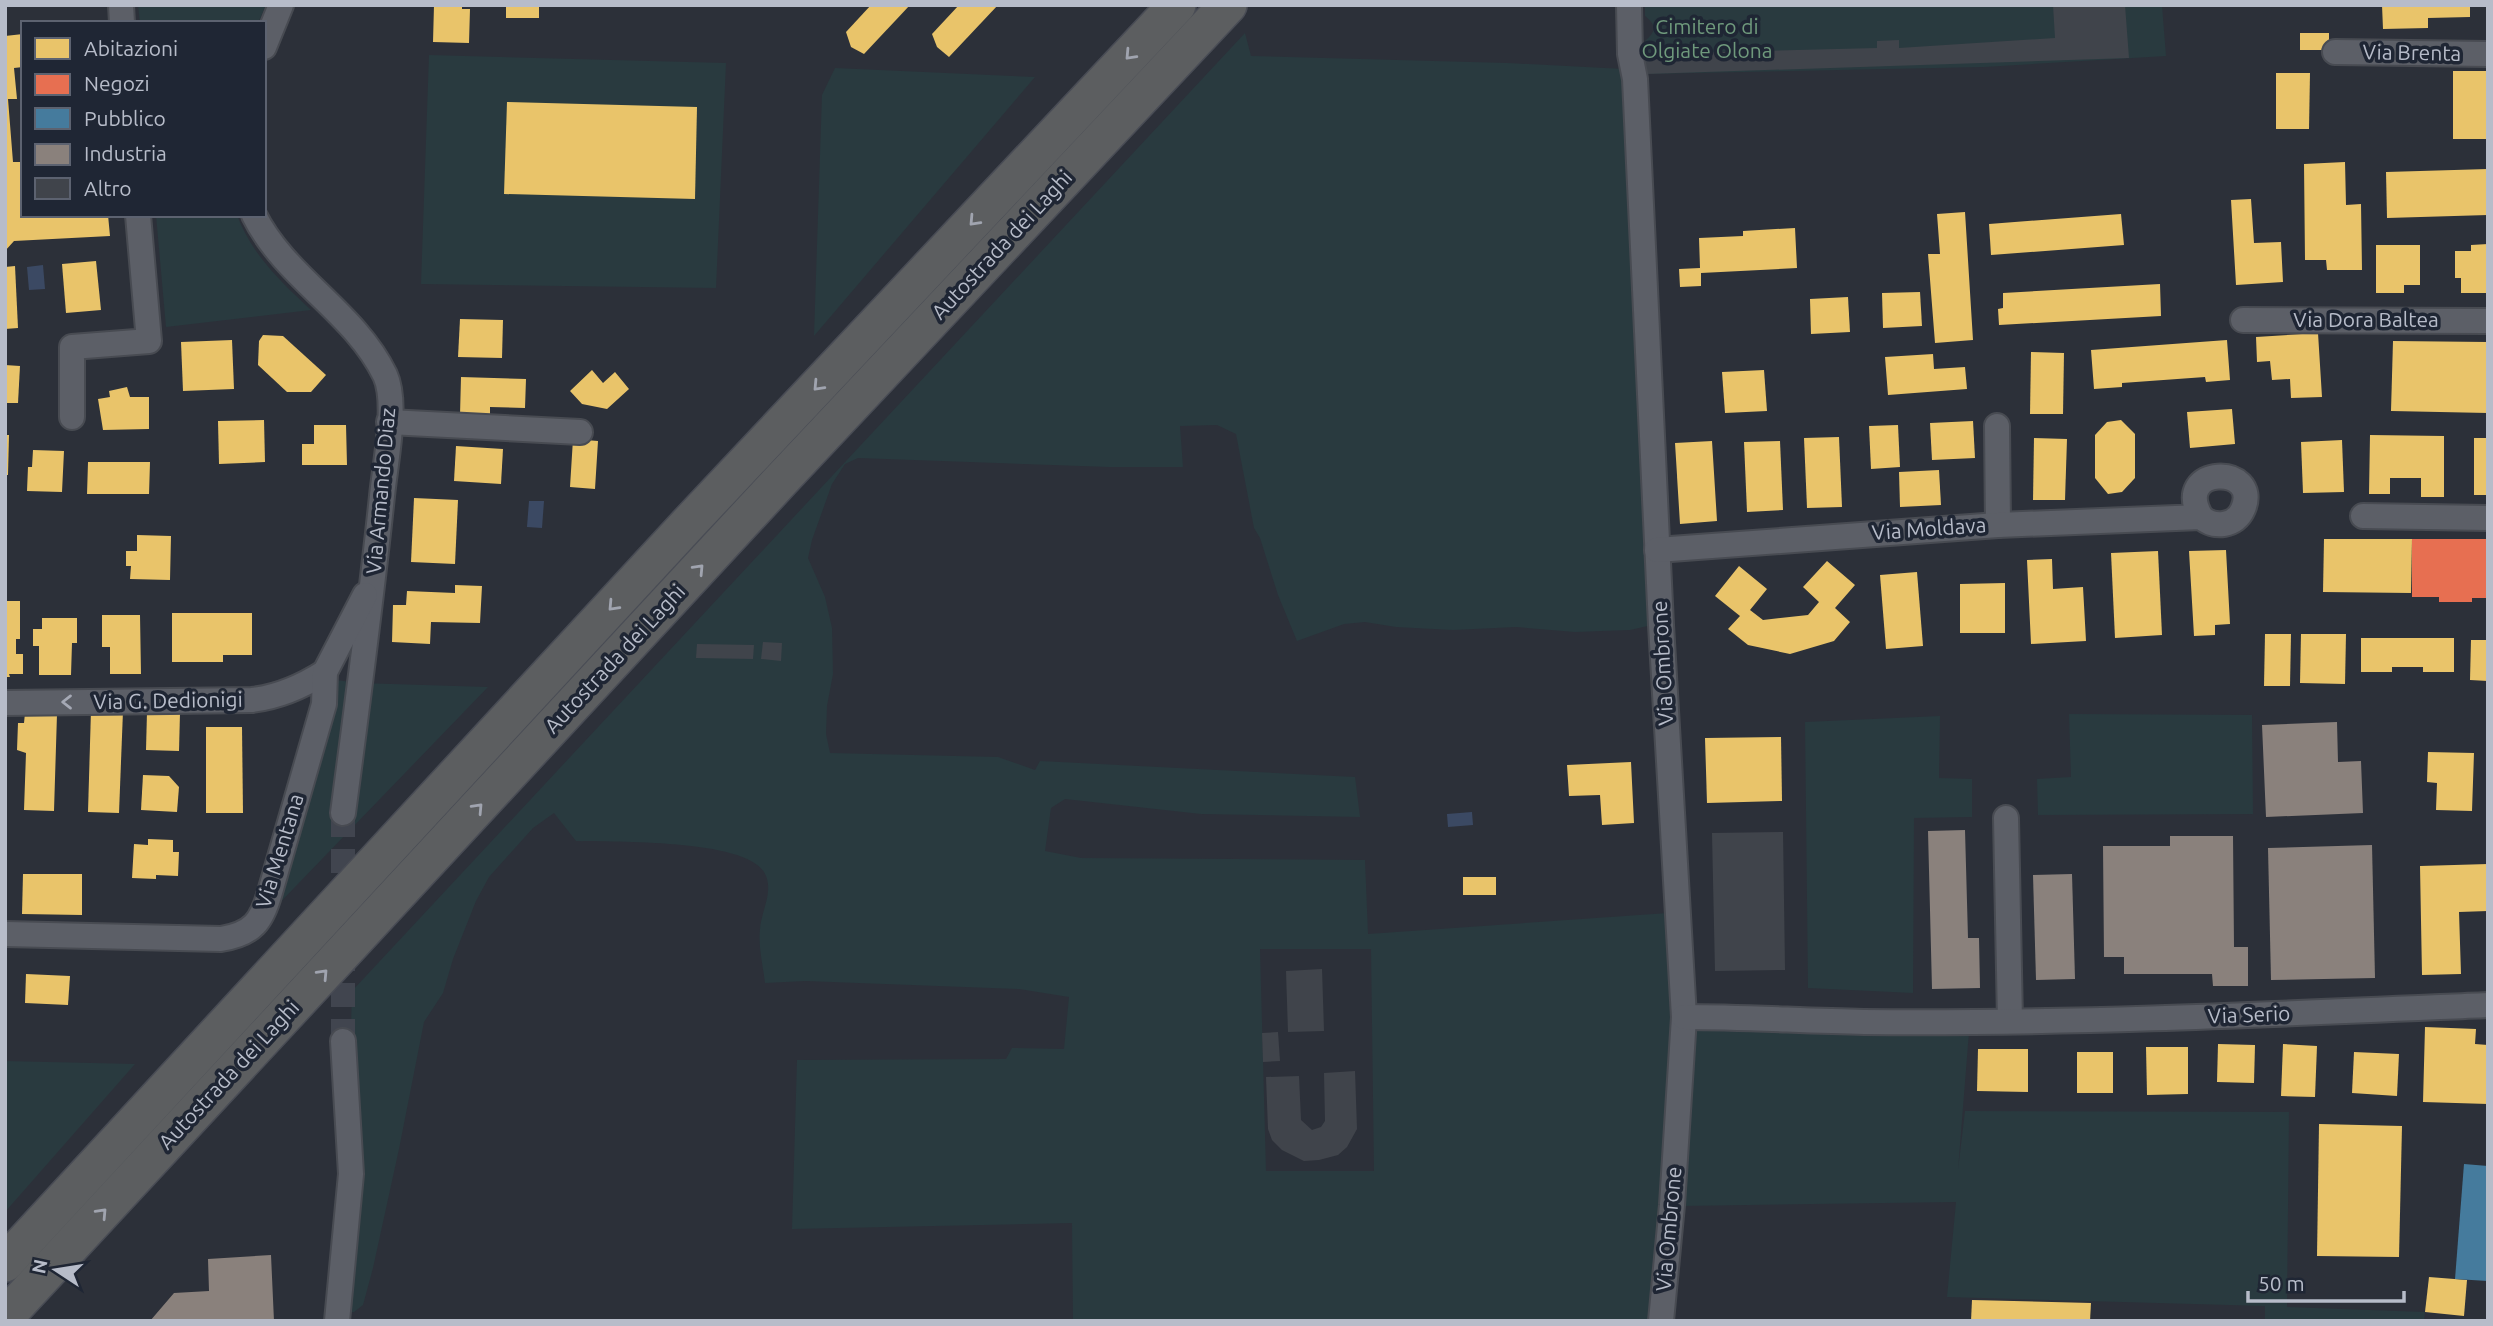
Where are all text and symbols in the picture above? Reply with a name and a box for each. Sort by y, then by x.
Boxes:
park label: Cimitero di Olgiate Olona [1641,14,1773,62]
legend [21,21,266,217]
text: Abitazioni [84,36,178,60]
street label: Via Brenta [2363,39,2462,65]
one-way arrow [1126,47,1139,60]
text: Negozi [84,71,150,95]
text: Pubblico [84,106,166,130]
text: Industria [84,141,167,165]
street label: Autostrada dei Laghi [926,165,1076,324]
text: Altro [84,176,132,200]
one-way arrow [970,213,983,226]
street label: Via Dora Baltea [2293,307,2439,331]
one-way arrow [814,378,827,391]
street label: Via Armando Diaz [361,407,399,575]
street label: Via Moldava [1871,512,1987,544]
one-way arrow [691,564,703,577]
street label: Autostrada dei Laghi [539,579,689,738]
one-way arrow [608,598,621,611]
street label: Via Ombrone [1647,600,1677,726]
street label: Via G. Dedionigi [93,687,243,713]
one-way arrow [61,694,71,710]
street label: Via Mentana [250,791,308,911]
one-way arrow [470,803,483,816]
one-way arrow [315,969,327,982]
street label: Autostrada dei Laghi [153,995,303,1154]
street label: Via Serio [2207,1001,2291,1027]
street label: Via Ombrone [1651,1165,1685,1292]
one-way arrow [93,1208,106,1221]
north arrow [21,1235,91,1305]
text: N [27,1257,52,1276]
scale bar [2248,1260,2404,1304]
text: 50 m [2258,1271,2305,1295]

